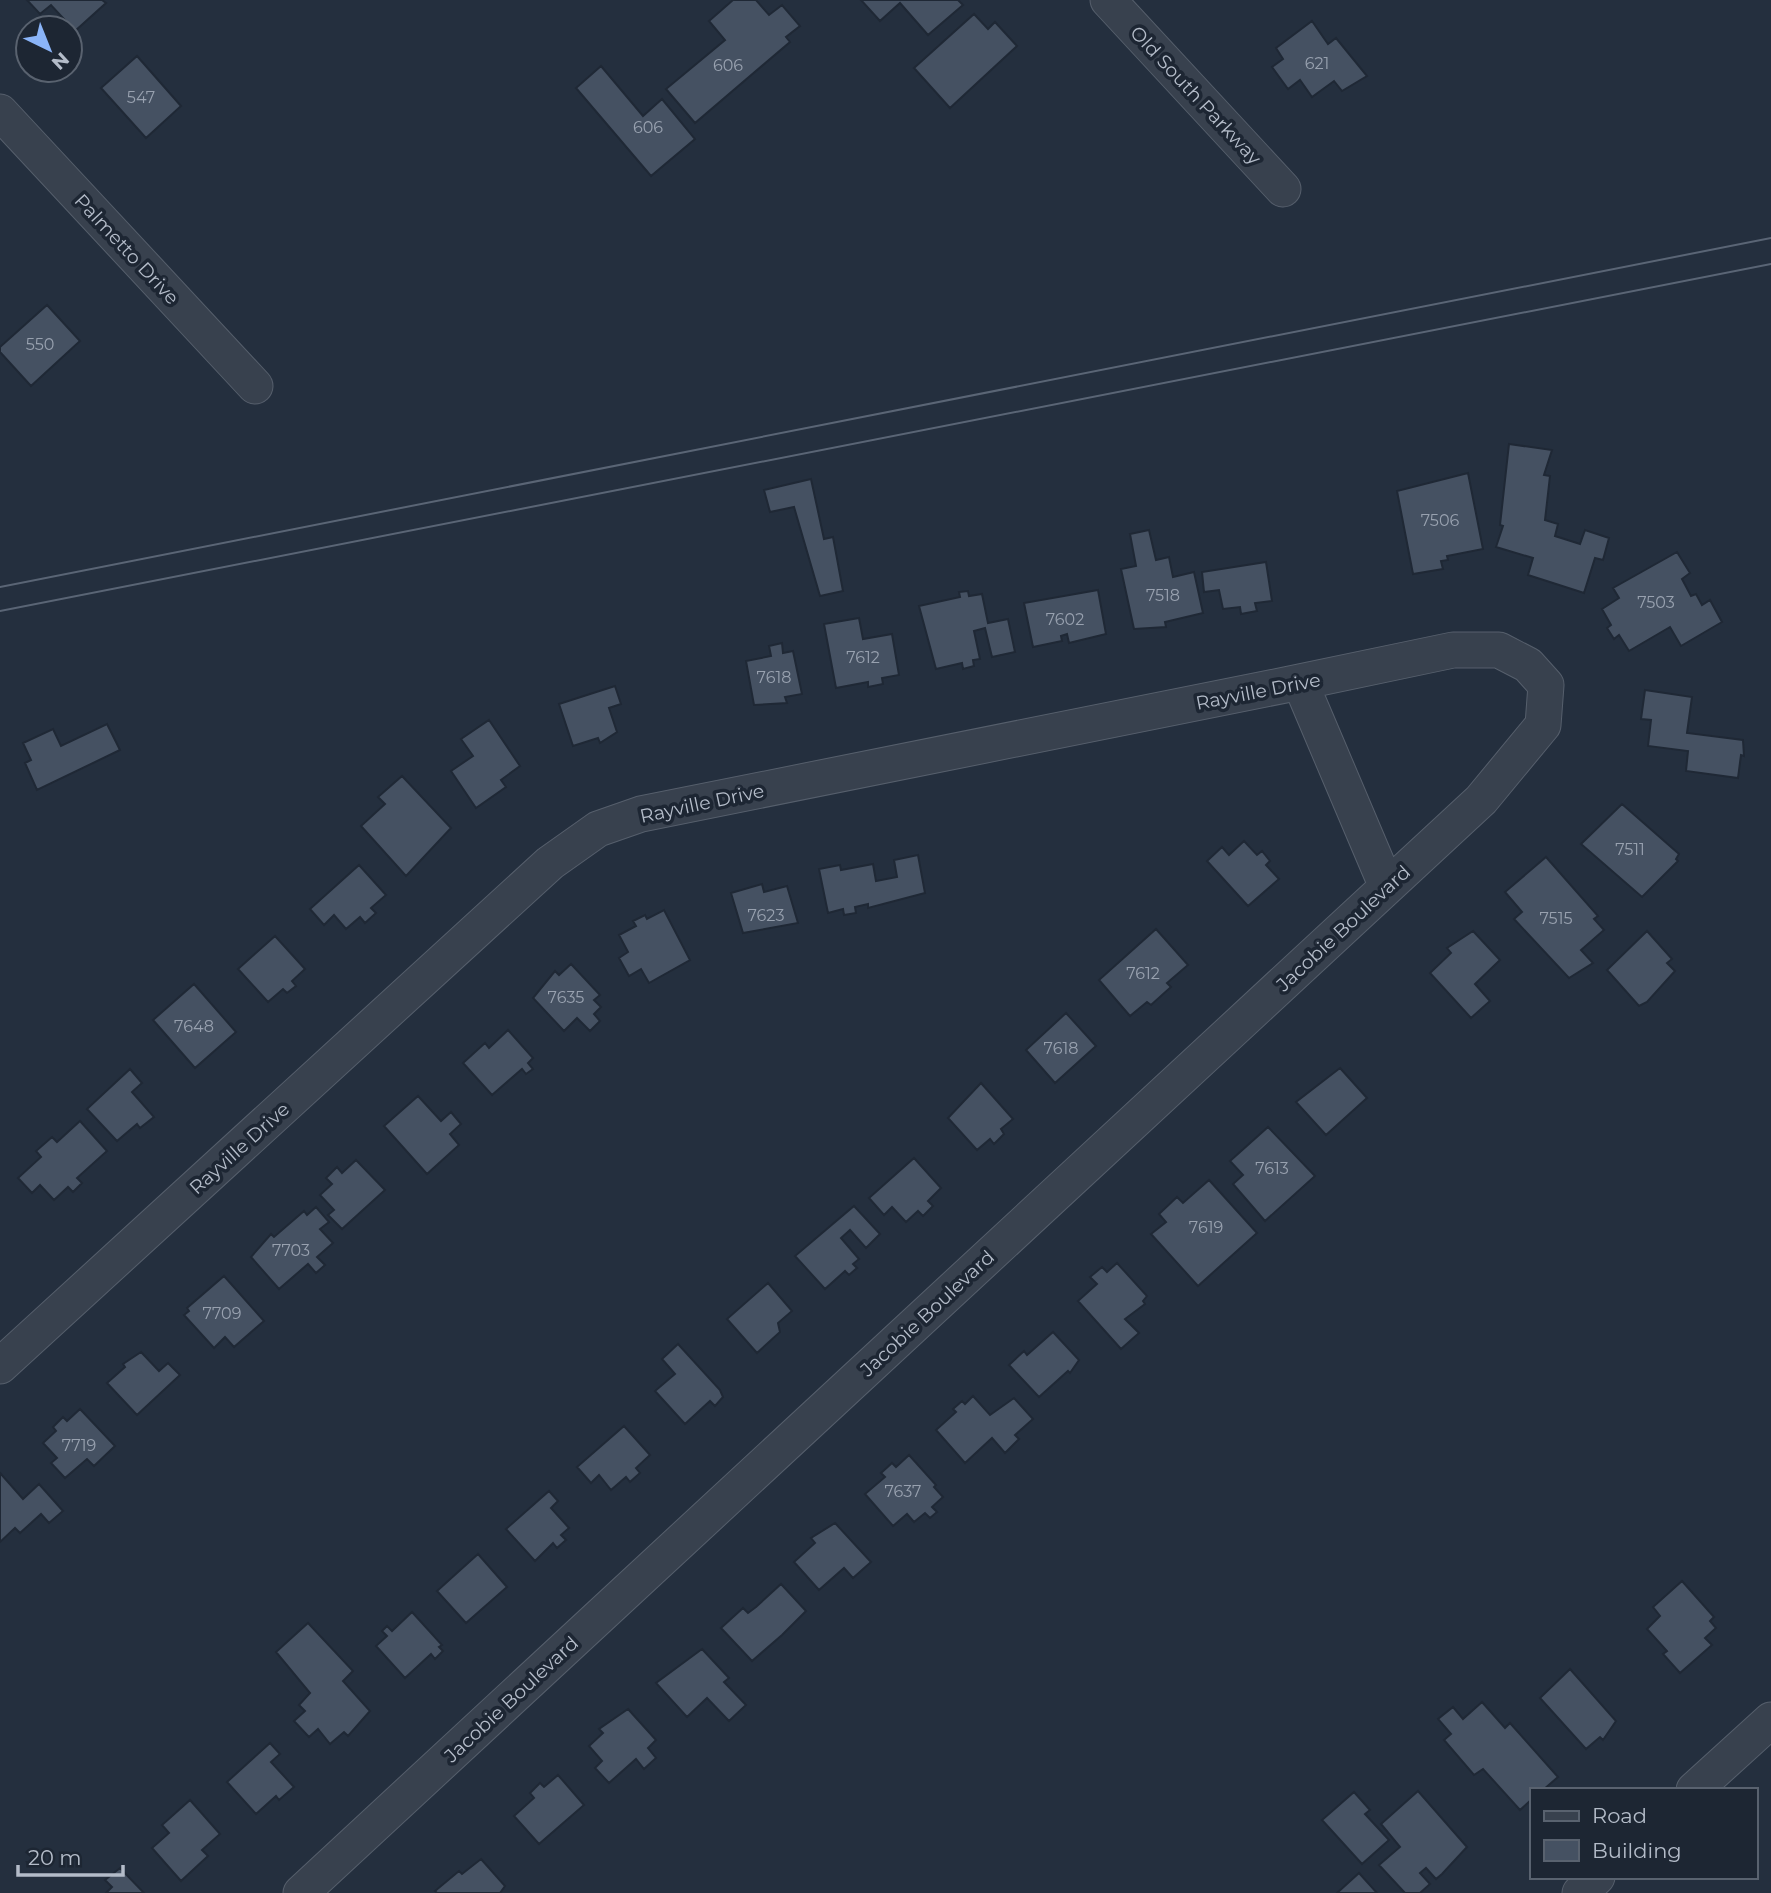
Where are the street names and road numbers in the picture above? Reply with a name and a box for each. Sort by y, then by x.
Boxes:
street label: Old South Parkway [1125,21,1266,170]
street label: Palmetto Drive [70,189,184,309]
street label: Rayville Drive [1194,668,1322,715]
street label: Rayville Drive [638,779,766,828]
street label: Jacobie Boulevard [1271,860,1415,997]
street label: Rayville Drive [185,1097,294,1199]
street label: Jacobie Boulevard [855,1245,999,1382]
street label: Jacobie Boulevard [439,1631,583,1768]

